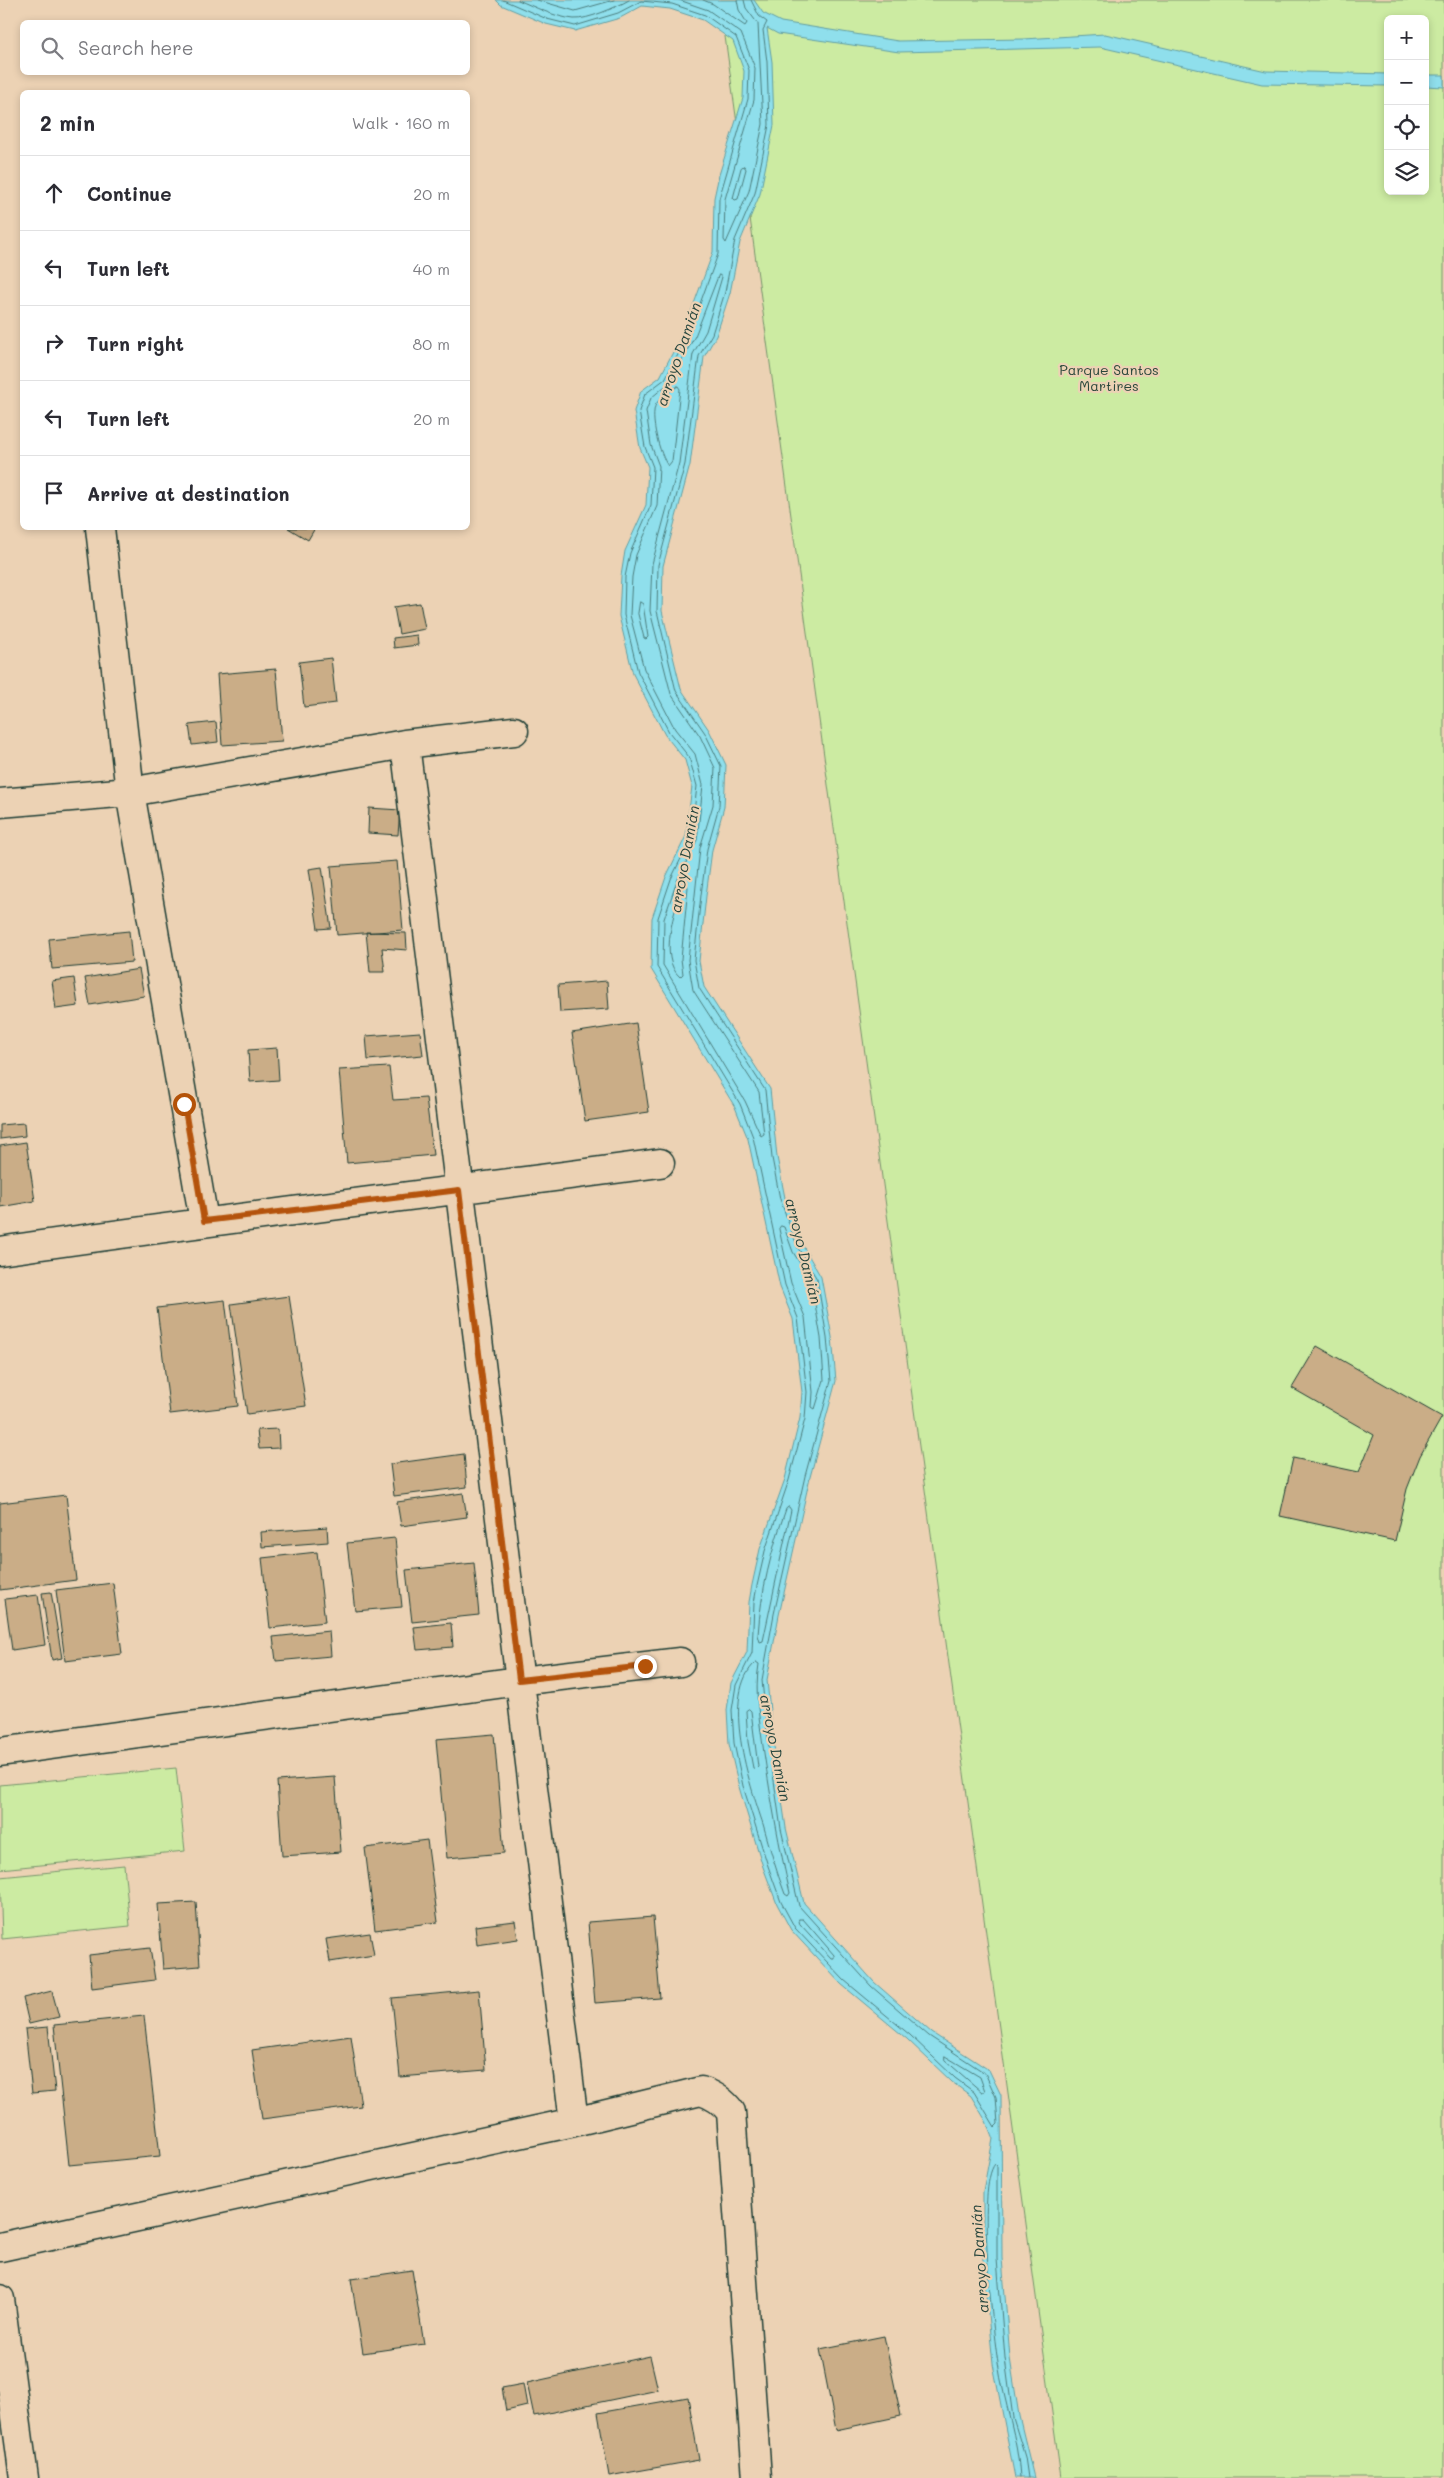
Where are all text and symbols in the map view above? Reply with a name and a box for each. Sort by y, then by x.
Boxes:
map controls [1384,15,1429,195]
button: + [1384,15,1429,60]
search box [20,20,470,75]
icon: search [38,34,66,62]
text: Search here [78,35,194,60]
button: − [1384,60,1429,105]
button: locate [1384,105,1429,150]
text: 2 min [40,109,95,136]
text: Walk · 160 m [352,112,450,133]
button: layers [1384,150,1429,195]
icon: ahead [40,179,68,207]
text: Continue [87,181,172,206]
text: 20 m [413,183,450,204]
icon: left [40,254,68,282]
text: Turn left [87,256,170,281]
text: 40 m [413,258,450,279]
water label: arroyo Damián [651,299,705,409]
icon: right [40,329,68,357]
text: Turn right [87,331,184,356]
text: 80 m [413,333,450,354]
park label: Parque Santos Martires [1059,360,1159,395]
icon: left [40,404,68,432]
text: Turn left [87,406,170,431]
text: 20 m [413,408,450,429]
icon: arrive [40,479,68,507]
text: Arrive at destination [87,481,290,506]
water label: arroyo Damián [665,804,703,914]
route start [173,1093,196,1116]
water label: arroyo Damián [781,1196,827,1306]
route end [634,1655,657,1678]
water label: arroyo Damián [756,1693,796,1803]
water label: arroyo Damián [965,2204,993,2314]

